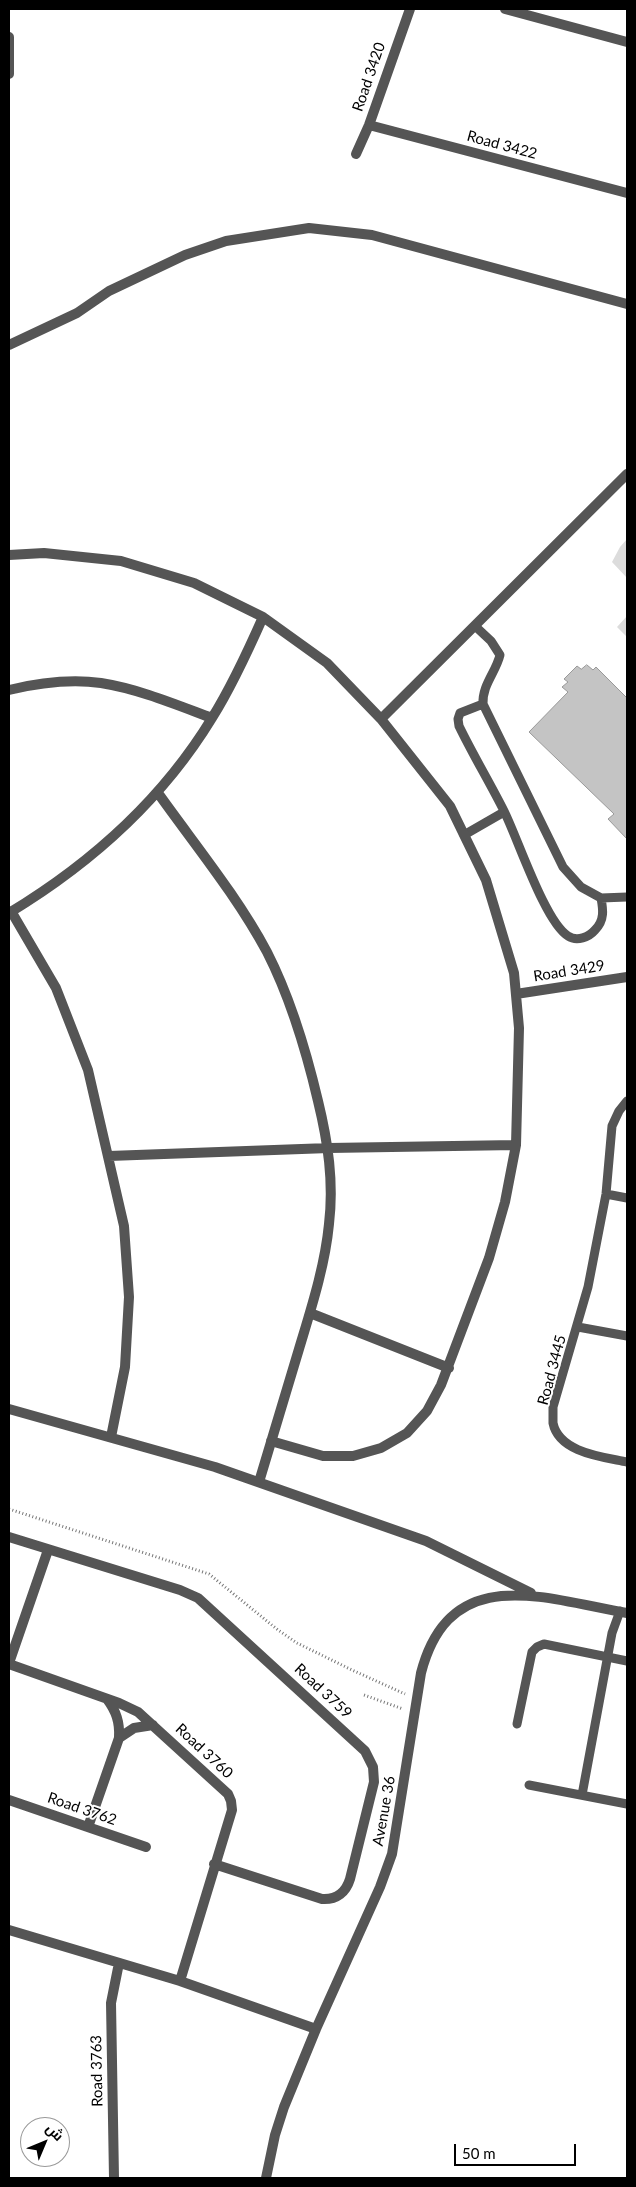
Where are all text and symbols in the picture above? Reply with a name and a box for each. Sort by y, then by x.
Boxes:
street label: Road 3420 [349,40,389,114]
street label: Road 3422 [465,127,539,163]
street label: Road 3429 [532,956,606,986]
street label: Road 3445 [534,1333,570,1407]
street label: Road 3759 [291,1660,355,1722]
street label: Road 3760 [172,1720,236,1782]
street label: Avenue 36 [369,1775,399,1847]
street label: Road 3762 [45,1789,119,1829]
street label: Road 3763 [87,2035,107,2107]
north arrow [20,2117,70,2167]
text: ش [43,2119,68,2144]
scale bar [456,2134,578,2166]
text: 50 m [462,2144,496,2162]

